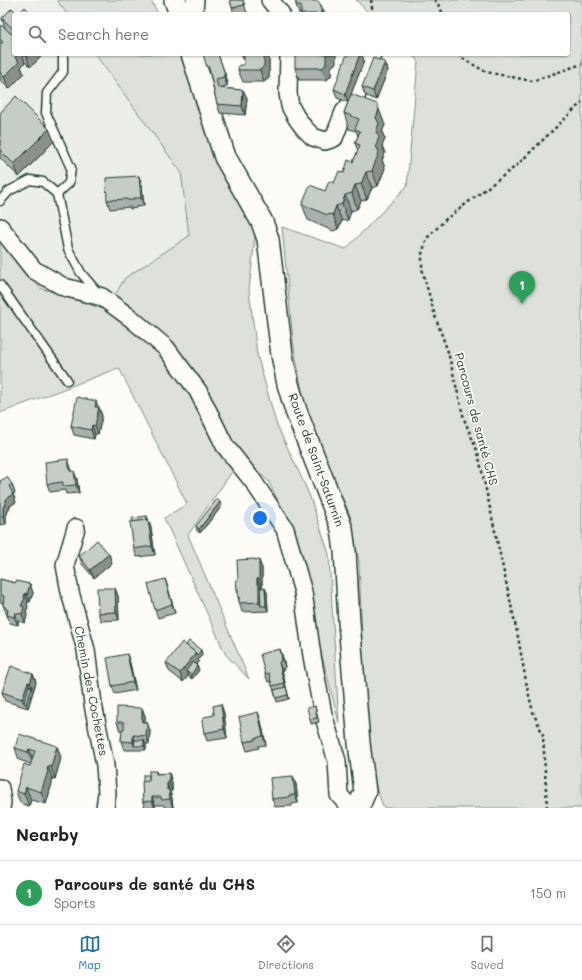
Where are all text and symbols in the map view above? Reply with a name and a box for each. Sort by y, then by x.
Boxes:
search box [12,12,570,56]
icon: search [26,23,48,45]
text: Search here [58,24,149,44]
pin: 1 [509,271,535,304]
street label: Parcours de santé CHS [452,351,502,487]
street label: Route de Saint-Saturnin [285,391,349,529]
your location [250,508,270,528]
street label: Chemin des Cochettes [72,625,112,757]
text: Nearby [16,823,78,845]
text: Parcours de santé du CHS [54,874,255,894]
text: 1 [26,884,32,901]
text: 150 m [530,884,566,901]
text: Sports [54,894,96,911]
tab: Map [79,933,101,972]
tab: Directions [258,933,314,972]
tab: Saved [471,933,503,972]

